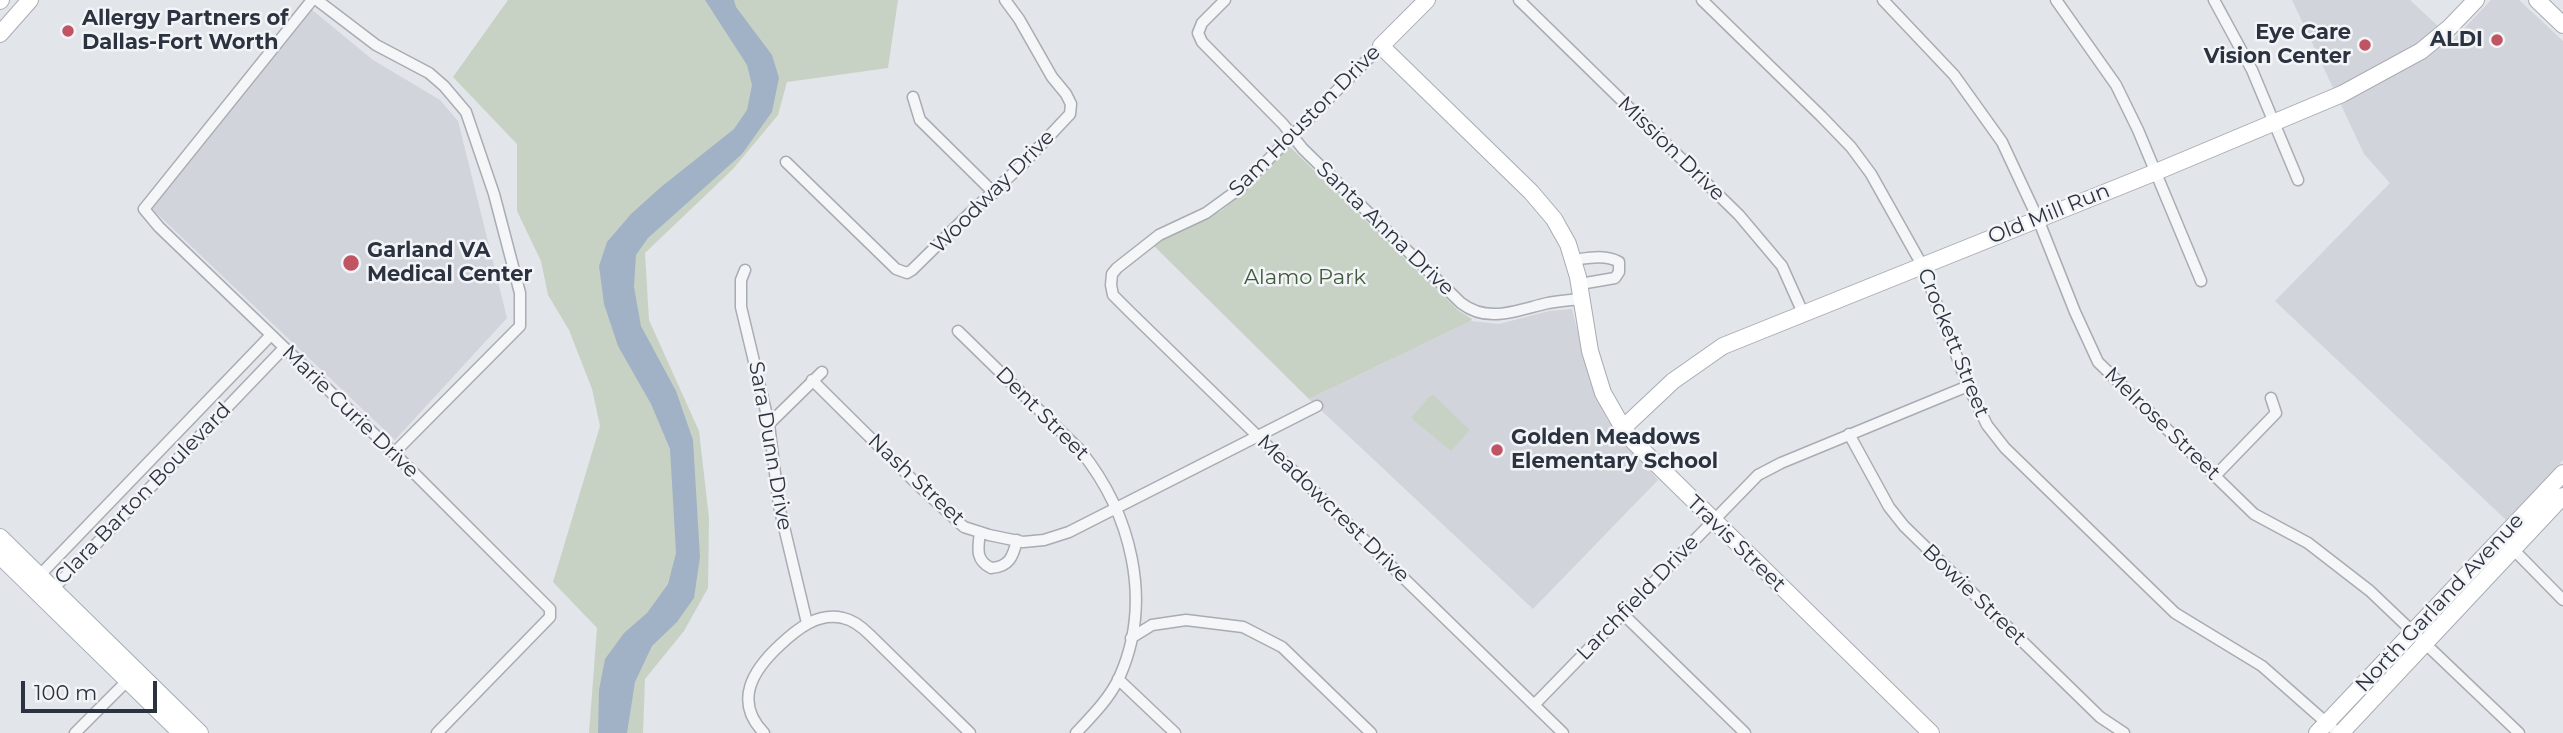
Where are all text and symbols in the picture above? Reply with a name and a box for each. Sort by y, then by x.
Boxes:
place label: Allergy Partners of Dallas-Fort Worth [82,6,288,56]
place label: Eye Care Vision Center [2204,20,2351,70]
marker: Allergy Partners of Dallas-Fort Worth [60,23,76,39]
place label: ALDI [2430,27,2483,53]
marker: ALDI [2489,32,2505,48]
marker: Eye Care Vision Center [2357,37,2373,53]
street label: Sam Houston Drive [1224,40,1386,202]
street label: Mission Drive [1612,91,1730,207]
street label: Woodway Drive [926,125,1060,259]
street label: Santa Anna Drive [1311,157,1459,301]
street label: Old Mill Run [1984,178,2114,250]
place label: Garland VA Medical Center [367,238,532,288]
marker: Garland VA Medical Center [341,253,361,273]
park label: Alamo Park [1244,265,1366,291]
street label: Crockett Street [1912,265,1994,421]
street label: Marie Curie Drive [276,340,424,484]
street label: Sara Dunn Drive [743,360,797,532]
street label: Dent Street [990,362,1094,466]
street label: Melrose Street [2099,362,2225,486]
street label: Clara Barton Boulevard [49,398,237,590]
place label: Golden Meadows Elementary School [1511,425,1718,475]
street label: Nash Street [862,429,970,531]
street label: Meadowcrest Drive [1252,430,1414,588]
marker: Golden Meadows Elementary School [1489,442,1505,458]
street label: Travis Street [1681,491,1791,597]
street label: North Garland Avenue [2351,508,2529,698]
street label: Larchfield Drive [1572,530,1704,666]
street label: Bowie Street [1917,539,2031,651]
scale bar [24,666,161,710]
text: 100 m [34,680,97,705]

